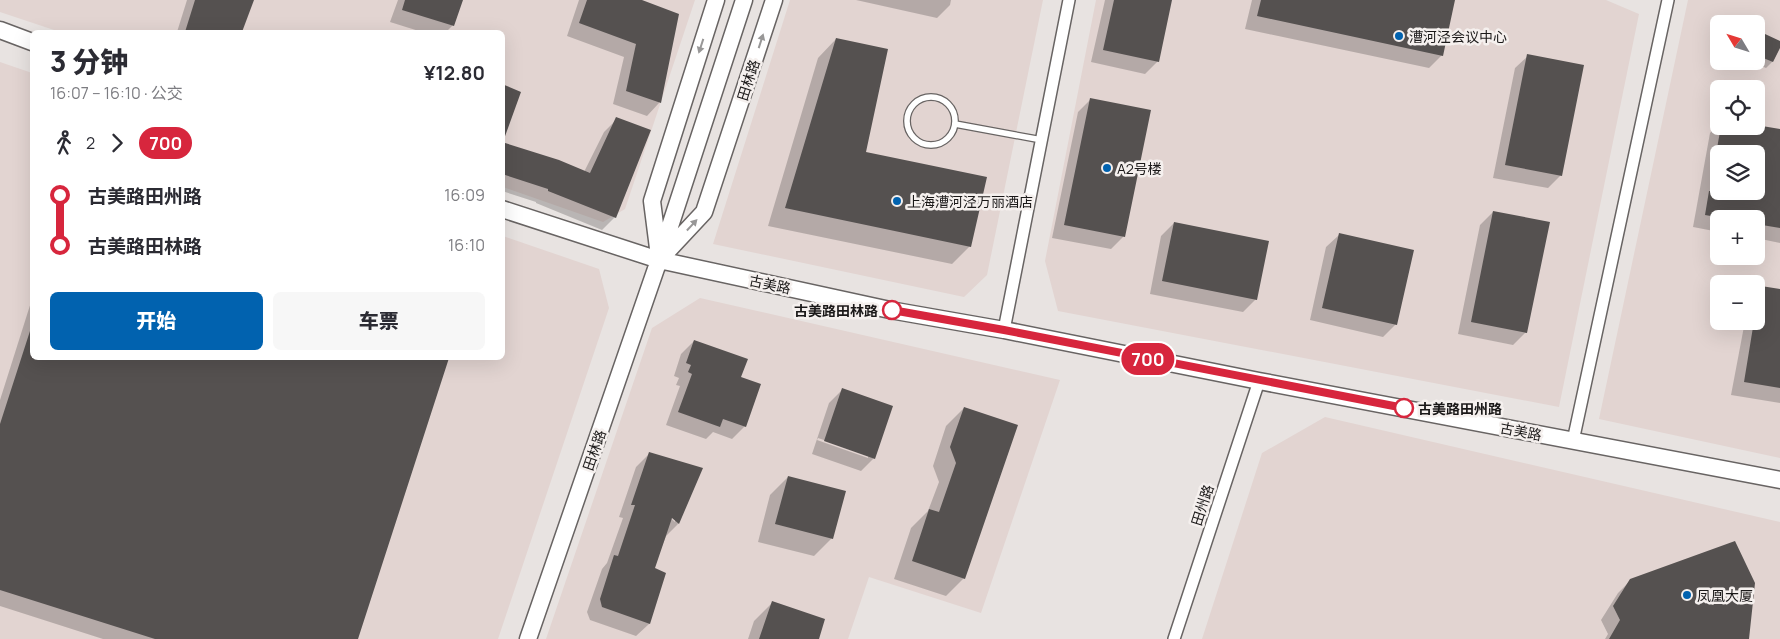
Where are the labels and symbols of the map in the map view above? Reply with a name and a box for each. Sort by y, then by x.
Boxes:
north arrow [1710,15,1765,70]
place label: 漕河泾会议中心 [1409,27,1507,46]
marker: 漕河泾会议中心 [1393,30,1405,42]
one-way arrow [757,33,765,48]
one-way arrow [697,39,705,54]
street label: 田林路 [732,57,764,103]
place label: A2号楼 [1117,159,1162,178]
marker: A2号楼 [1101,162,1113,174]
place label: 上海漕河泾万丽酒店 [907,192,1033,211]
marker: 上海漕河泾万丽酒店 [891,195,903,207]
one-way arrow [686,219,698,231]
street label: 古美路 [747,270,793,298]
marker: 古美路田林路 [882,300,902,320]
place label: 古美路田林路 [794,301,878,320]
line badge: 700 [1119,343,1177,375]
marker: 古美路田州路 [1394,398,1414,418]
place label: 古美路田州路 [1418,399,1502,418]
street label: 古美路 [1499,418,1543,444]
street label: 田林路 [578,427,610,473]
street label: 田州路 [1186,482,1218,528]
place label: 凤凰大厦 [1697,586,1753,605]
marker: 凤凰大厦 [1681,589,1693,601]

